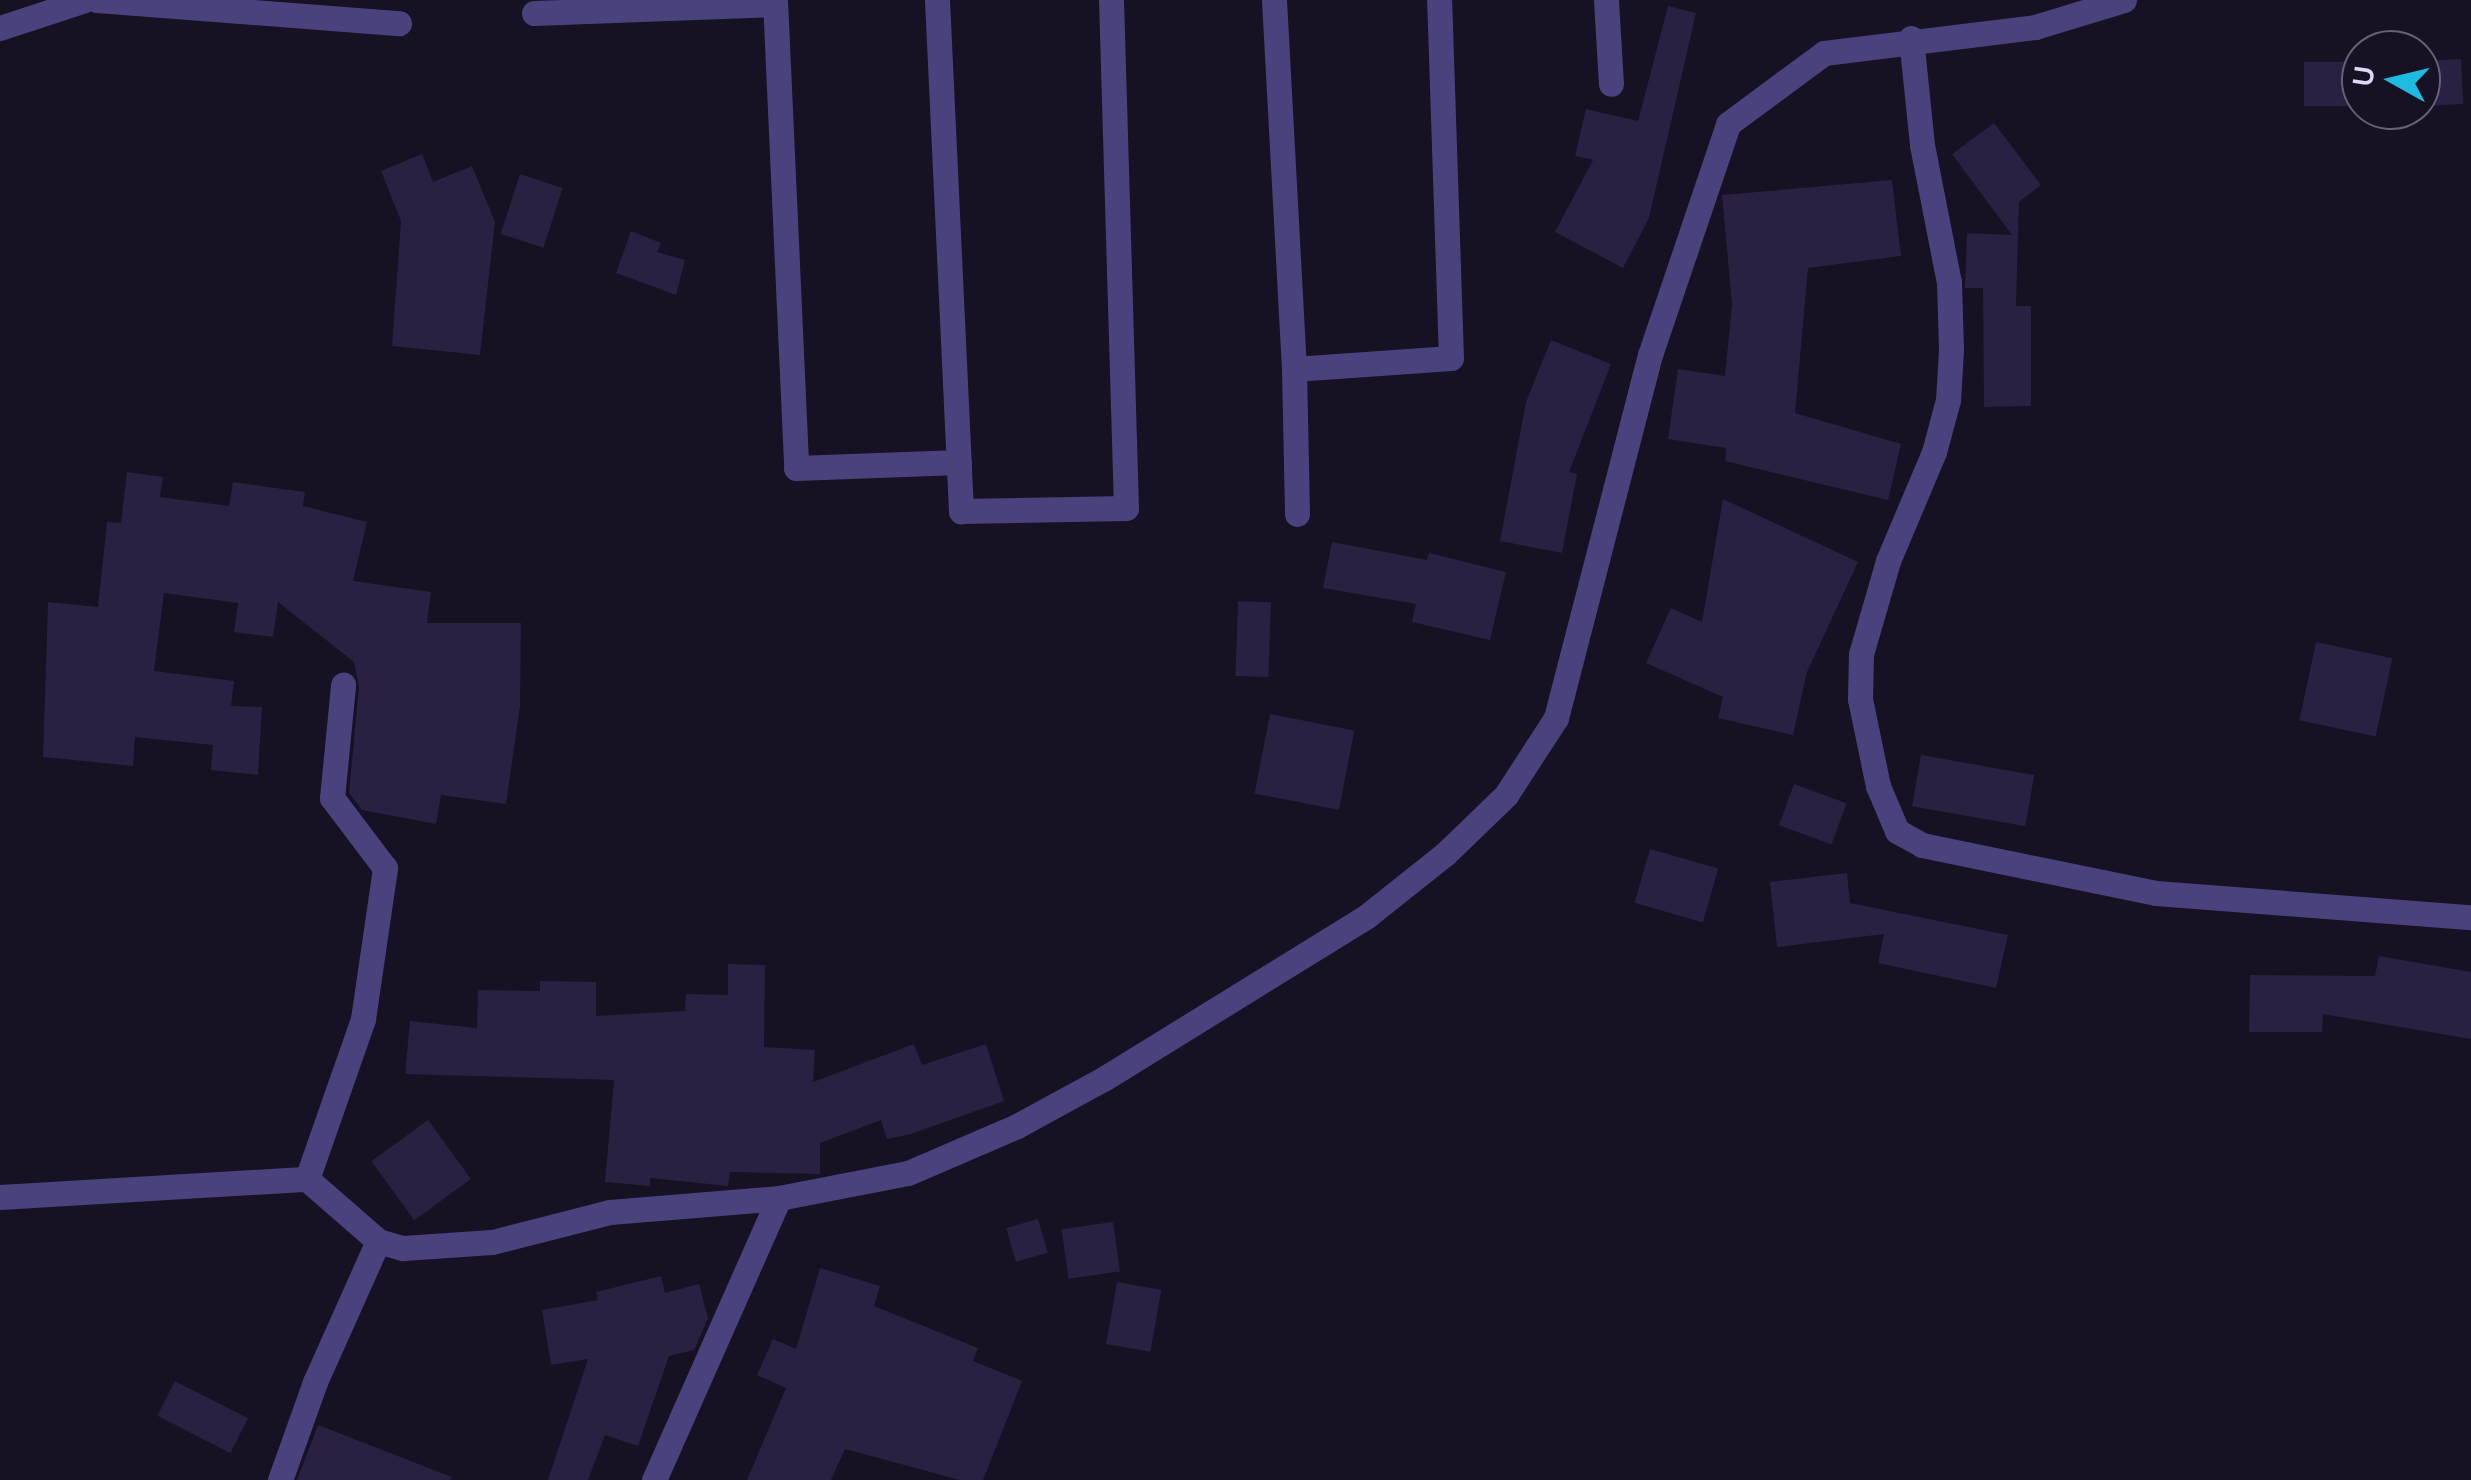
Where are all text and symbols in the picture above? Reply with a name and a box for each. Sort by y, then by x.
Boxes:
north arrow [2341,30,2441,130]
text: U [2345,64,2382,88]

